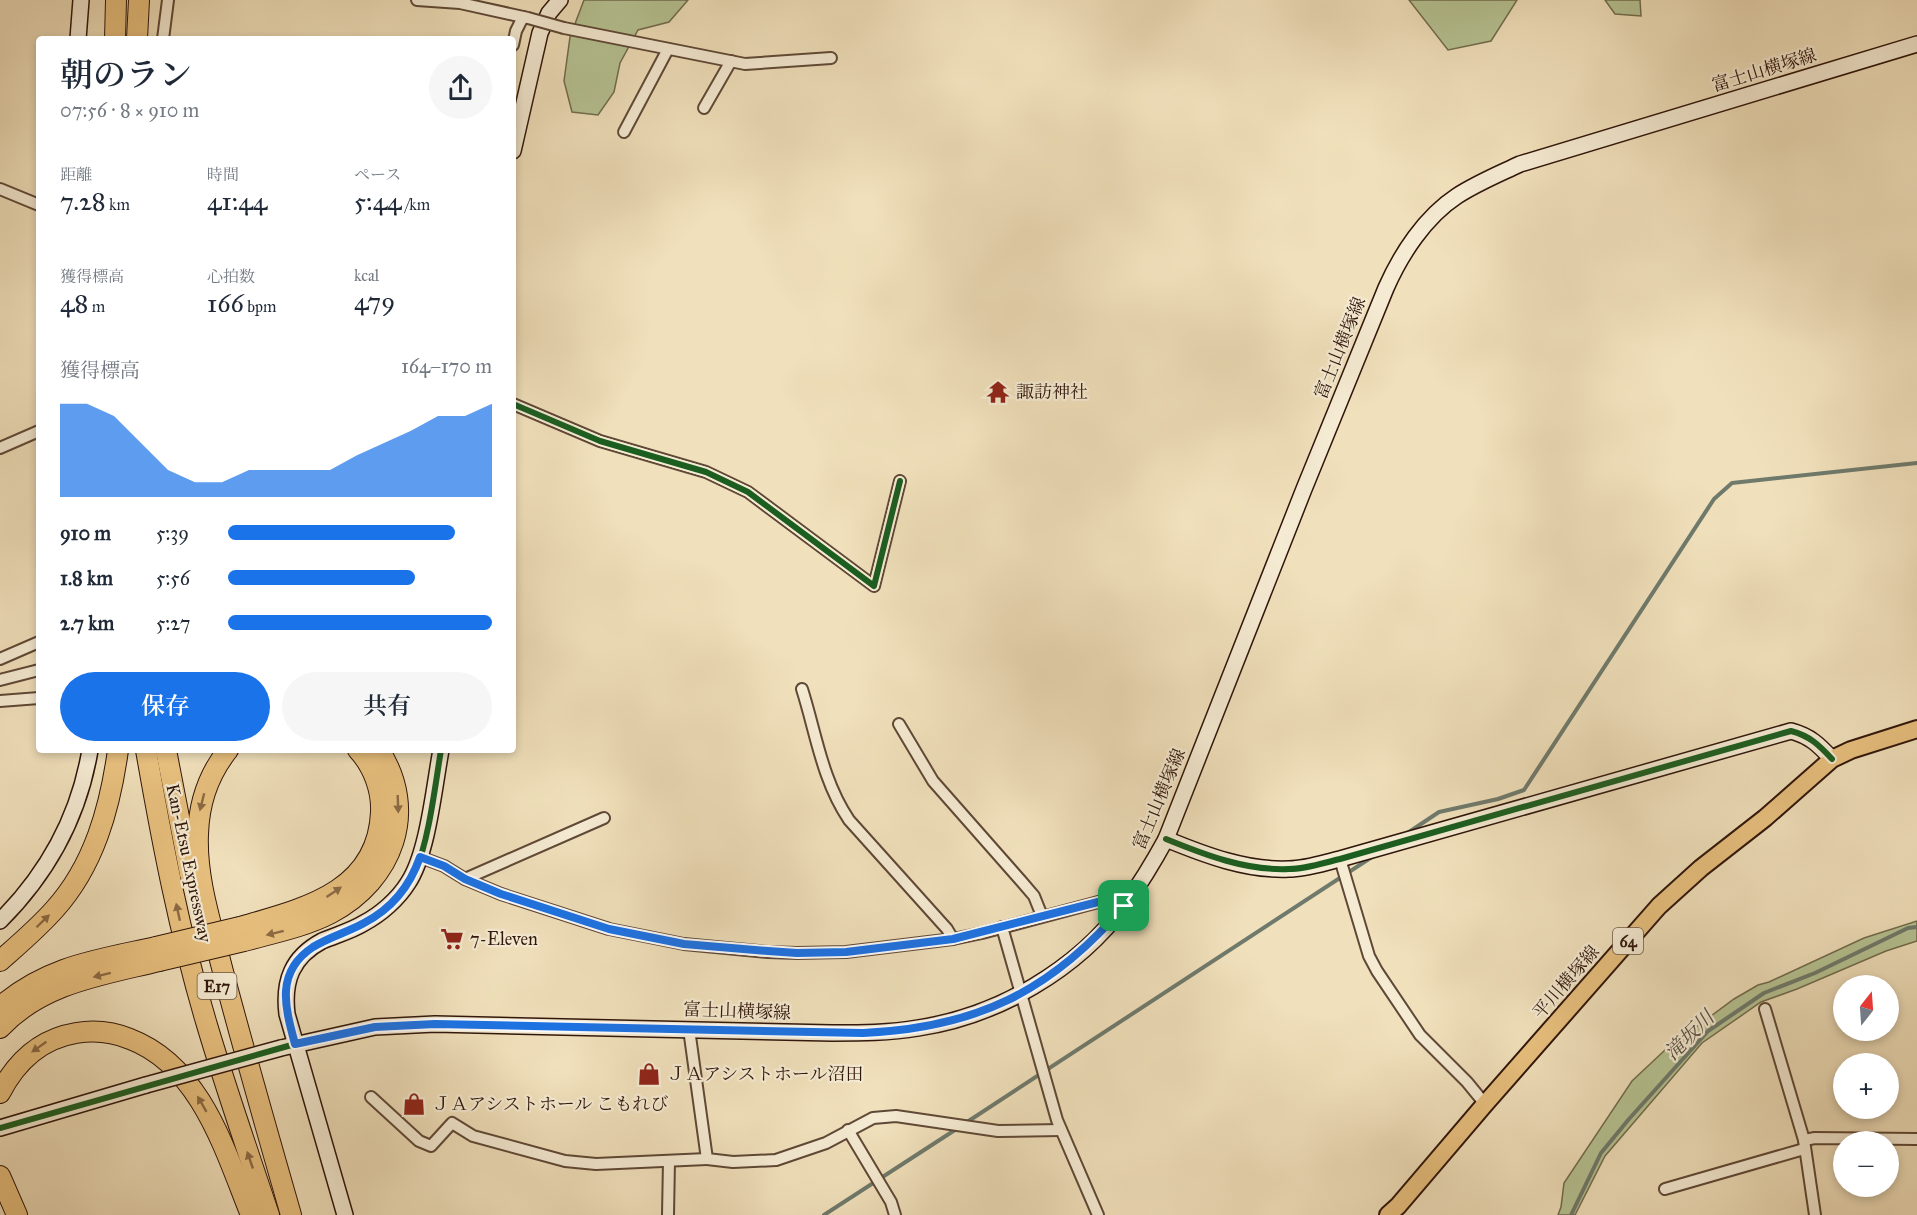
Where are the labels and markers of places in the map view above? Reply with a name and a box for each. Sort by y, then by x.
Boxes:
temple icon: 諏訪神社 [985,379,1011,405]
place label: 諏訪神社 [1016,381,1088,403]
pin [1098,880,1149,931]
supermarket icon: 7-Eleven [439,926,465,952]
place label: 7-Eleven [470,928,538,950]
shop icon: ＪＡアシストホール沼田 [636,1061,662,1087]
place label: ＪＡアシストホール沼田 [667,1063,863,1085]
shop icon: ＪＡアシストホール こもれび [401,1091,427,1117]
place label: ＪＡアシストホール こもれび [432,1093,668,1115]

